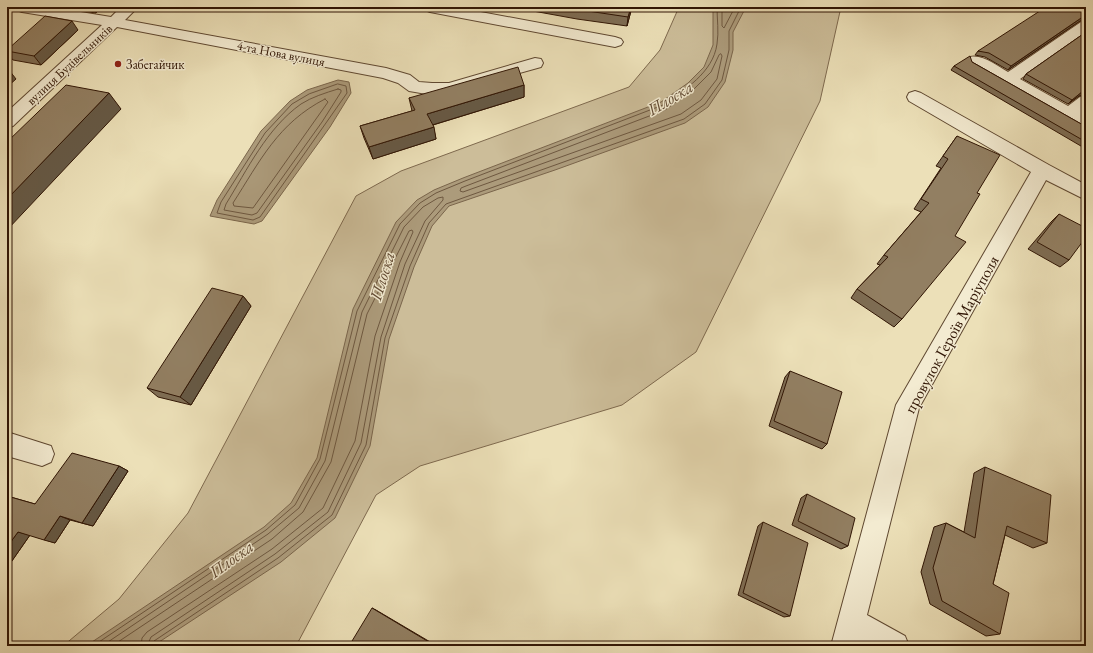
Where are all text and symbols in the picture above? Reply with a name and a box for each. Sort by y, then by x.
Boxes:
street label: вулиця Будівельників [23,20,116,109]
street label: 4-та Нова вулиця [235,37,327,70]
place label: Забегайчик [126,56,185,73]
marker: Забегайчик [113,59,123,69]
water label: Плоска [642,76,697,121]
water label: Плоска [364,249,400,304]
street label: провулок Героїв Маріуполя [899,252,1004,417]
water label: Плоска [204,535,258,583]

